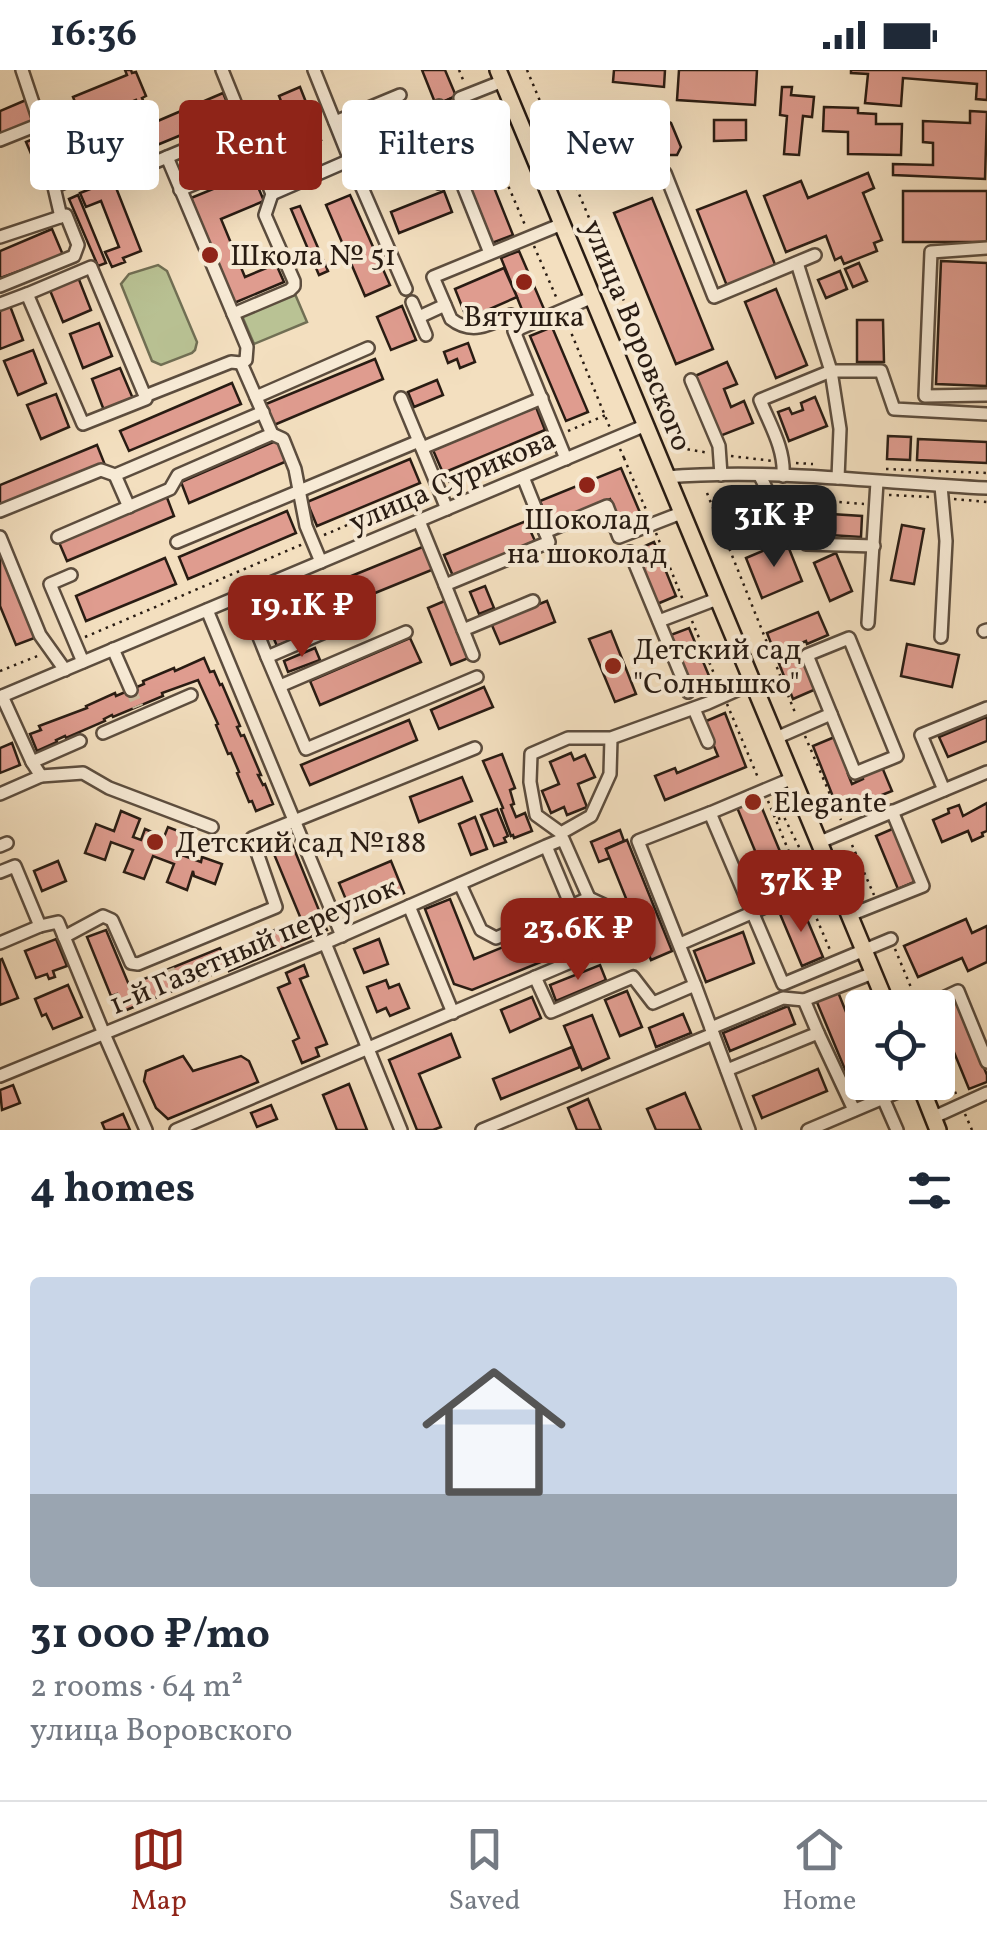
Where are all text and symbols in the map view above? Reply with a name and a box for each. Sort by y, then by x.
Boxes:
text: 16:36 [50,9,137,62]
chip: Buy [30,100,159,190]
chip: Rent [179,100,322,190]
chip: Filters [342,100,510,190]
chip: New [530,100,670,190]
street label: улица Воровского [571,214,702,458]
place label: Школа № 51 [230,236,396,278]
marker: Школа № 51 [199,244,221,266]
marker: Вятушка [513,271,535,293]
place label: Вятушка [463,297,585,339]
street label: улица Сурикова [343,419,563,544]
marker: Шоколад на шоколад [576,474,598,496]
pin: 31K ₽ [704,485,844,570]
text: 31K ₽ [734,495,814,539]
place label: Шоколад на шоколад [507,500,667,576]
pin: 19.1K ₽ [210,575,394,660]
text: 19.1K ₽ [250,585,354,629]
place label: Детский сад "Солнышко" [633,630,801,706]
marker: Детский сад "Солнышко" [602,655,624,677]
place label: Elegante [773,783,887,825]
marker: Elegante [742,791,764,813]
place label: Детский сад №188 [175,823,426,865]
marker: Детский сад №188 [144,831,166,853]
pin: 37K ₽ [731,850,871,935]
text: 37K ₽ [759,860,843,904]
street label: 1-й Газетный переулок [103,867,405,1027]
pin: 23.6K ₽ [486,898,670,983]
text: 23.6K ₽ [523,908,633,952]
map controls [845,990,955,1100]
button: locate [845,990,955,1100]
text: 4 homes [30,1161,195,1220]
icon: filters [902,1163,957,1218]
icon: home [404,1342,584,1522]
text: 31 000 ₽/mo [30,1607,270,1666]
text: 2 rooms · 64 m² [30,1666,243,1710]
text: улица Воровского [30,1710,293,1754]
tab: Map [131,1822,187,1921]
tab: Saved [448,1822,521,1921]
tab: Home [782,1822,856,1921]

